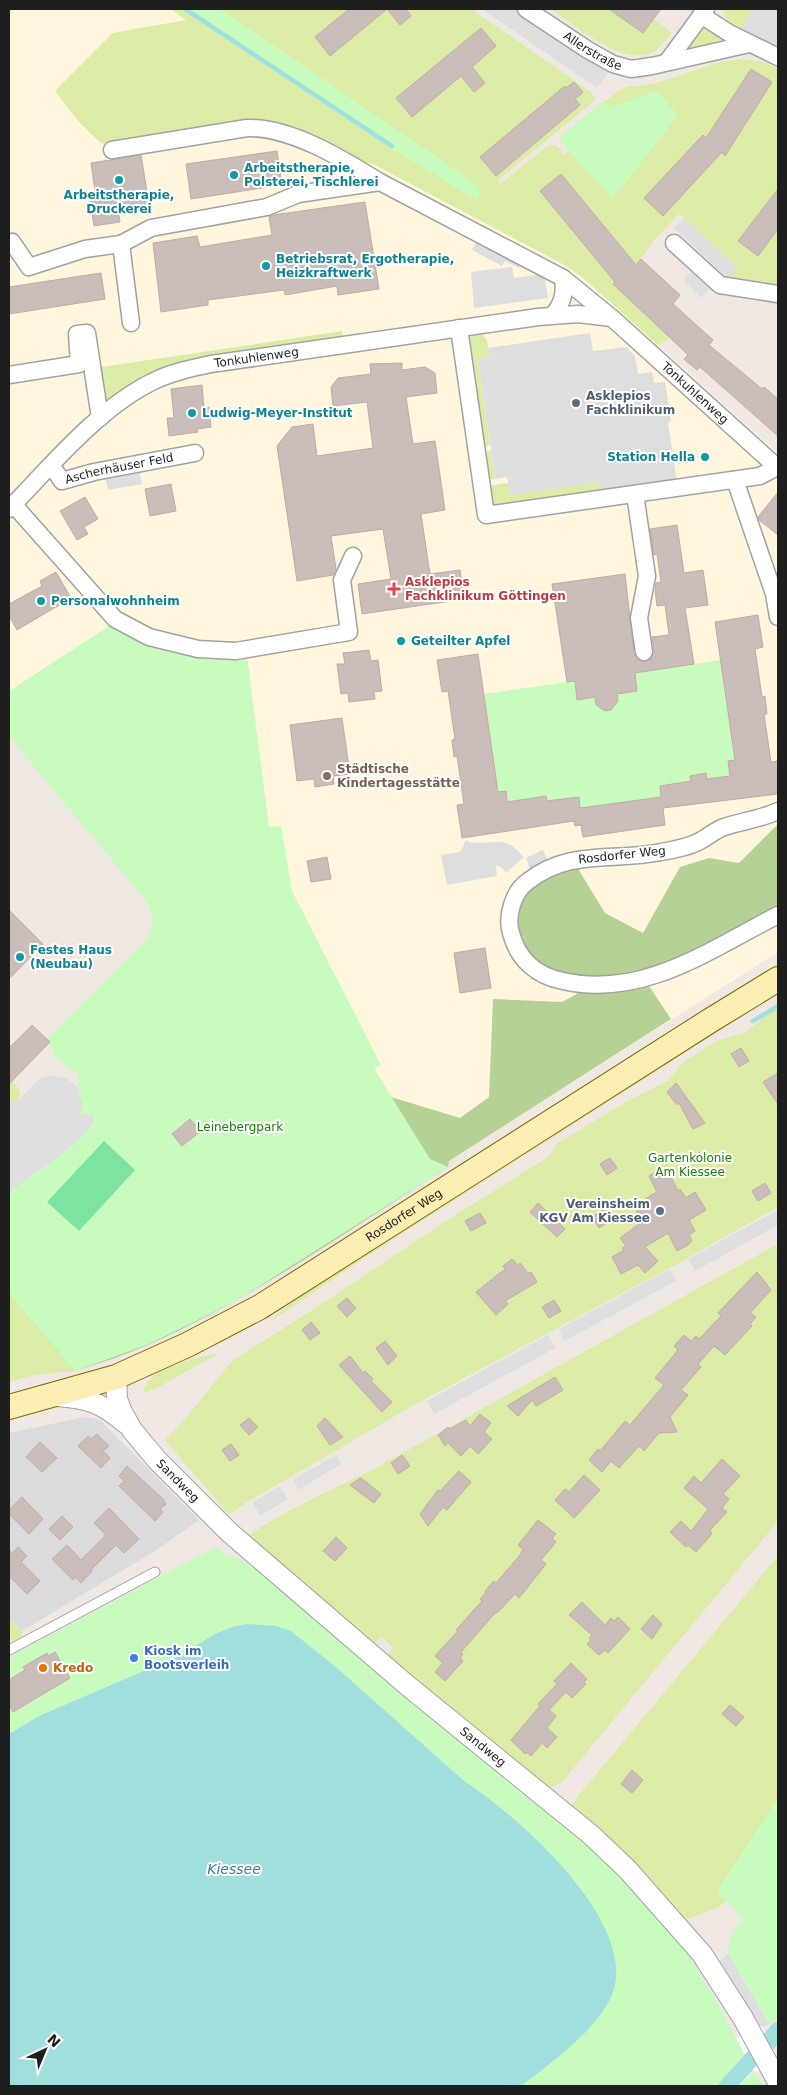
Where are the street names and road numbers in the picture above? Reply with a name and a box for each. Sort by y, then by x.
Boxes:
street label: Allerstraße [561,29,623,73]
street label: Tonkuhlenweg [212,344,300,371]
street label: Tonkuhlenweg [658,359,731,427]
street label: Ascherhäuser Feld [63,450,174,487]
street label: Rosdorfer Weg [578,843,666,867]
street label: Rosdorfer Weg [363,1186,445,1245]
street label: Sandweg [153,1456,202,1505]
street label: Sandweg [457,1724,509,1770]

